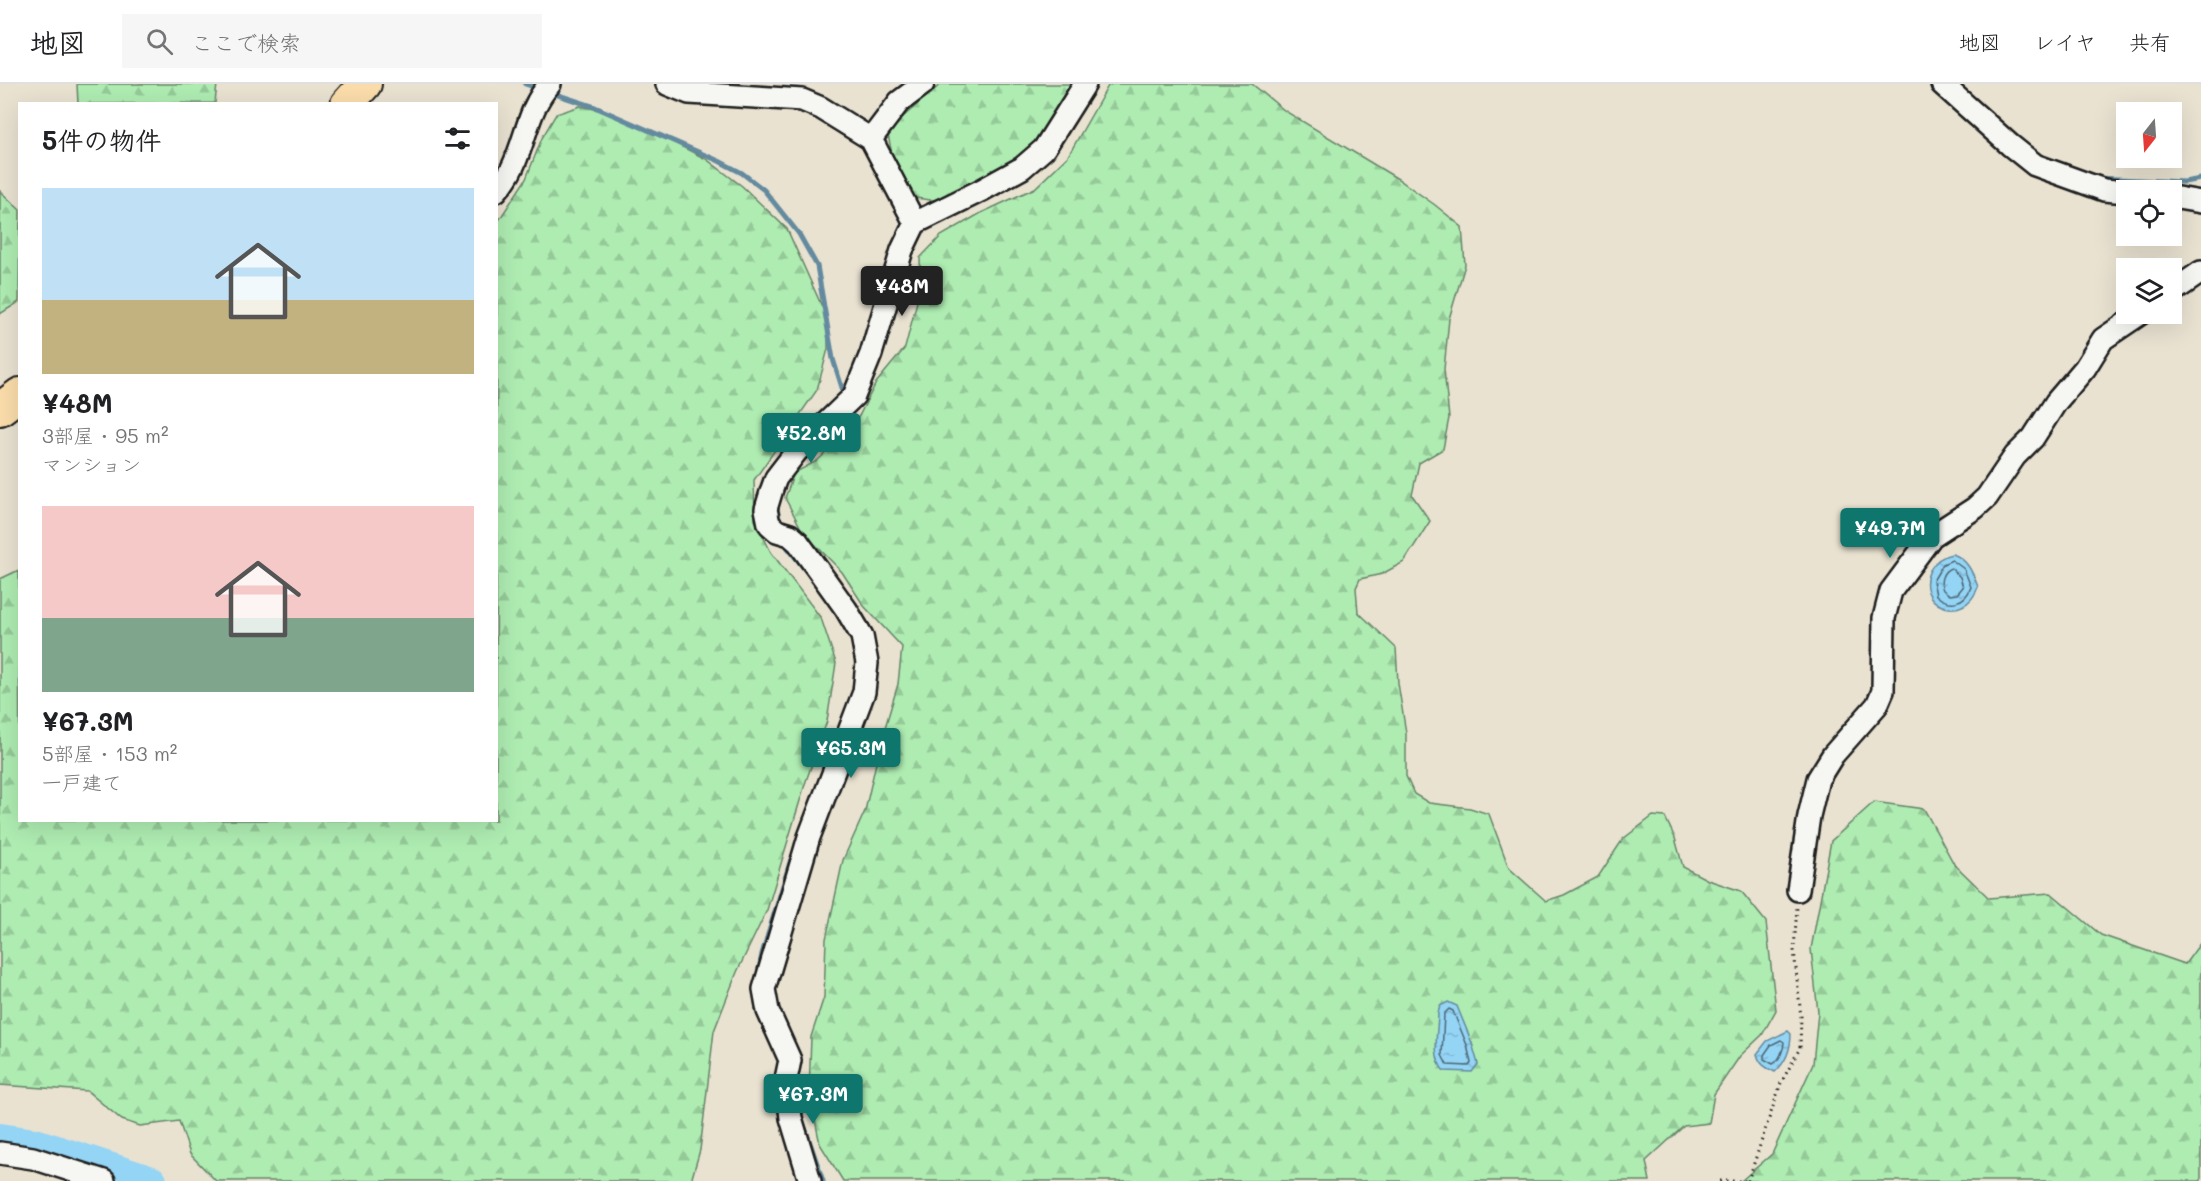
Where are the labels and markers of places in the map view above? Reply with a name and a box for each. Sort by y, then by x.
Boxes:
pin: ¥48M [866,266,938,317]
pin: ¥52.8M [762,413,860,464]
pin: ¥49.7M [1841,508,1939,559]
pin: ¥65.3M [802,728,900,779]
pin: ¥67.3M [764,1074,862,1125]

